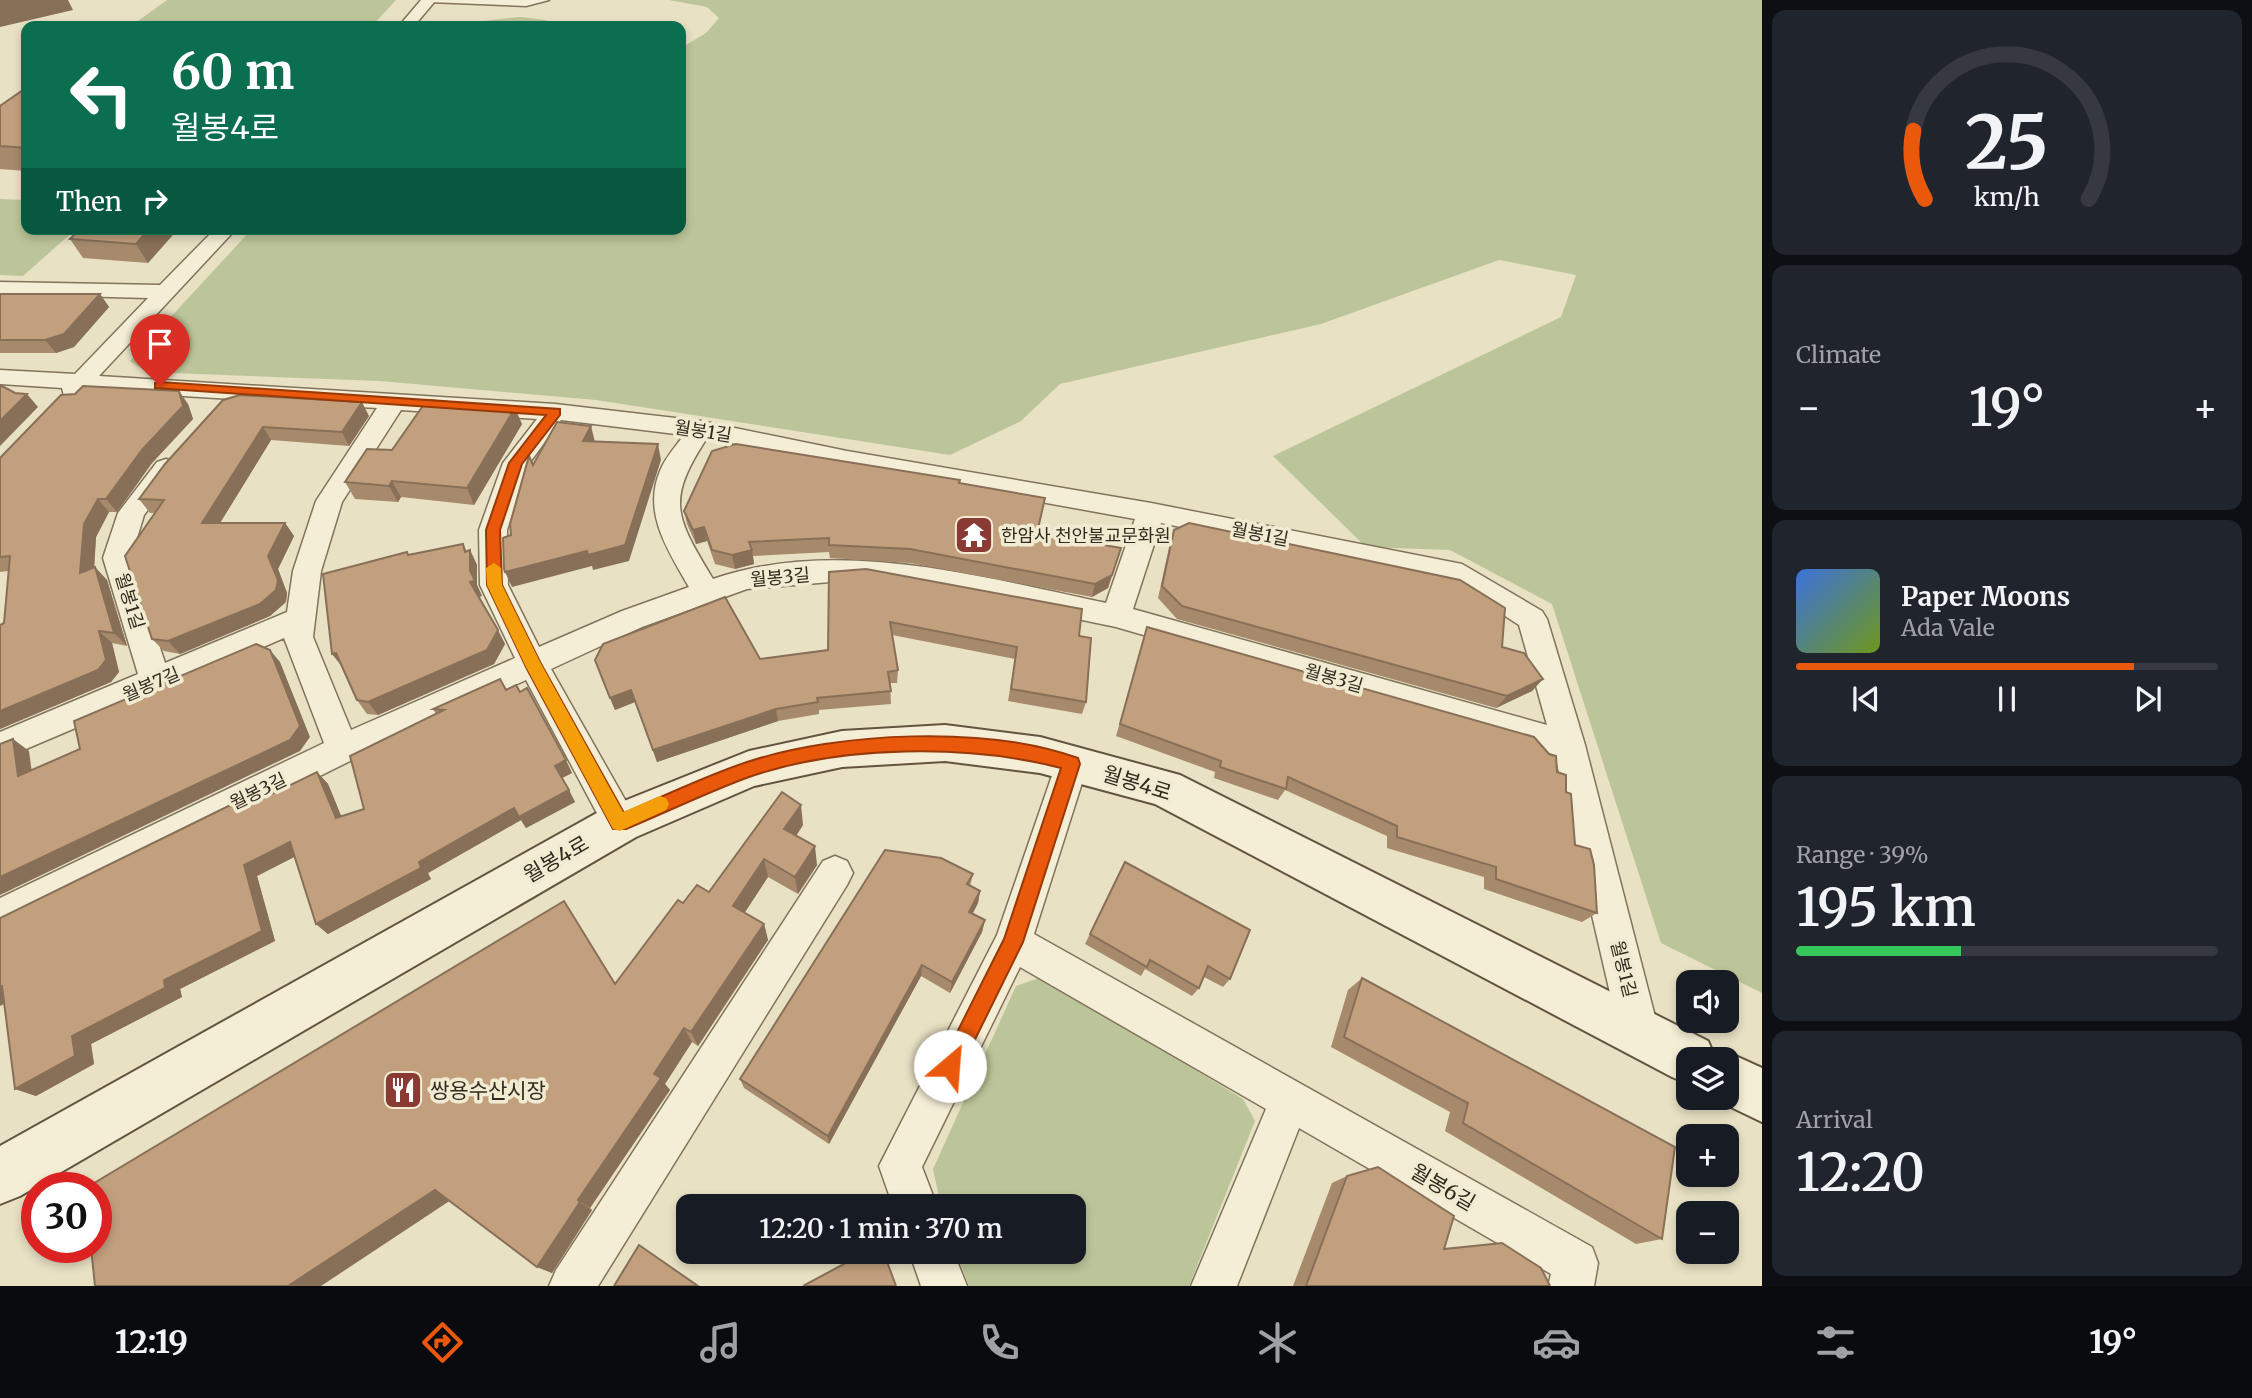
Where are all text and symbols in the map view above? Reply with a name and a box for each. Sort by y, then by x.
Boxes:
text: 60 m [171,41,294,102]
icon: left [56,49,147,140]
text: 25 [1965,97,2049,189]
text: 월봉4로 [171,108,279,148]
text: km/h [1974,180,2040,212]
icon: right [136,182,174,220]
text: Then [56,185,122,218]
pin [130,314,190,386]
icon: arrive [141,325,179,363]
text: Climate [1796,340,1881,369]
text: 19° [1969,375,2045,440]
text: − [1796,384,1821,431]
text: + [2193,384,2218,431]
street label: 월봉1길 [673,415,733,447]
temple icon: 한암사 천안불교문화원 [953,514,995,556]
street label: 월봉1길 [1229,517,1291,551]
place label: 한암사 천안불교문화원 [1001,524,1171,547]
street label: 월봉3길 [749,563,811,591]
street label: 월봉1길 [111,570,149,632]
text: Paper Moons [1901,580,2070,613]
text: Ada Vale [1901,613,1995,642]
street label: 월봉3길 [1302,659,1366,697]
street label: 월봉7길 [119,662,183,706]
icon: previous [1847,680,1885,718]
icon: pause [1988,680,2026,718]
icon: next [2129,680,2167,718]
street label: 월봉4로 [1099,760,1175,806]
street label: 월봉3길 [226,768,290,814]
street label: 월봉4로 [519,830,593,888]
text: Range · 39% [1796,840,1929,869]
text: 195 km [1796,875,1976,940]
street label: 월봉1길 [1606,938,1642,1000]
map controls [1676,970,1739,1264]
button: sound [1676,970,1739,1033]
position arrow [913,1029,987,1103]
button: layers [1676,1047,1739,1110]
restaurant icon: 쌍용수산시장 [382,1069,424,1111]
place label: 쌍용수산시장 [430,1077,546,1104]
text: Arrival [1796,1105,1873,1134]
button: + [1676,1124,1739,1187]
text: 12:20 [1796,1140,1925,1205]
street label: 월봉6길 [1406,1158,1480,1216]
speed limit sign: 30 [21,1172,112,1263]
button: − [1676,1201,1739,1264]
text: 12:20 · 1 min · 370 m [759,1212,1003,1245]
icon: directions [418,1318,467,1367]
icon: music [696,1318,745,1367]
icon: phone [975,1318,1024,1367]
icon: climate [1253,1318,1302,1367]
icon: car [1532,1318,1581,1367]
icon: filters [1811,1318,1860,1367]
text: 12:19 [115,1322,188,1362]
text: 19° [2089,1322,2137,1362]

